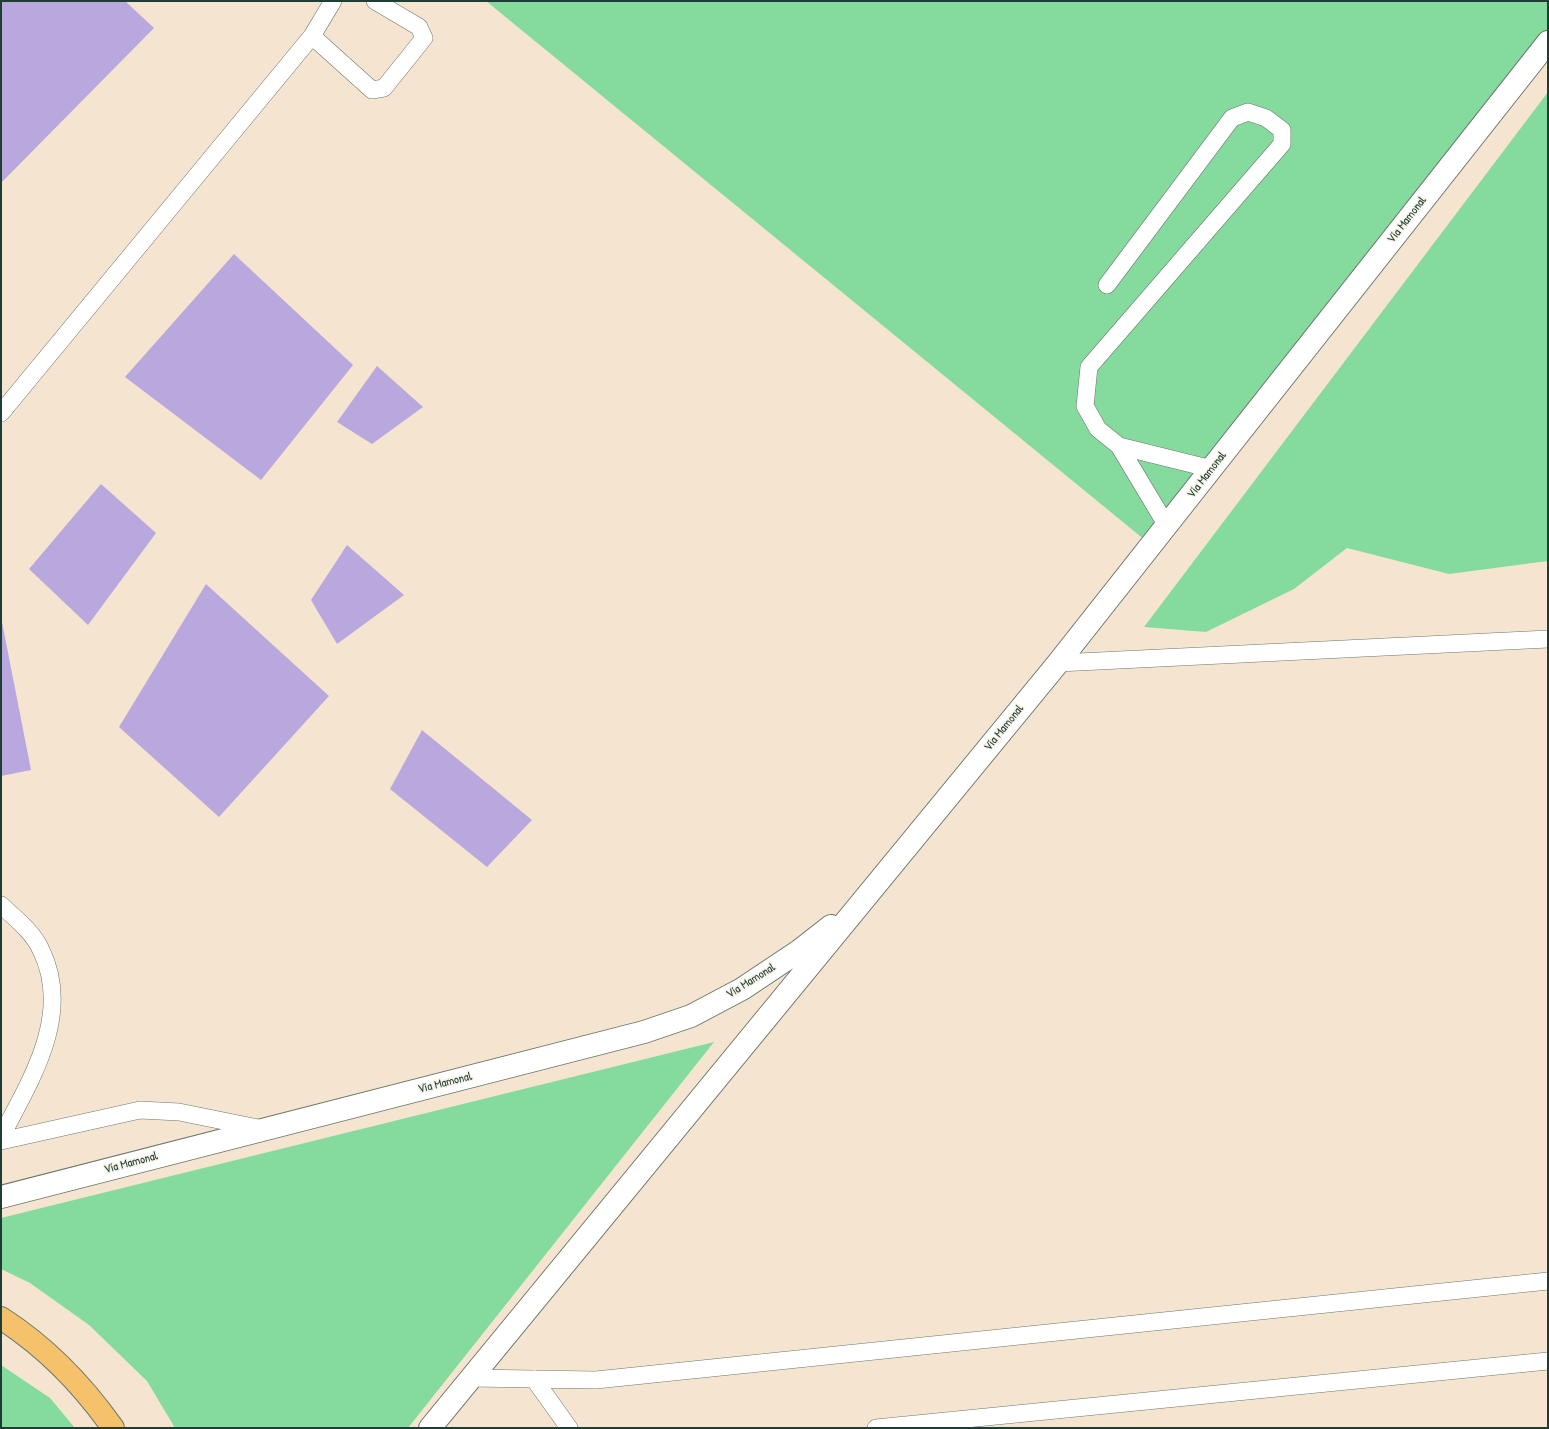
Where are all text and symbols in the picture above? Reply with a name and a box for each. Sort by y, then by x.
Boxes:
street label: Vía Mamonal [1384,194,1430,246]
street label: Vía Mamonal [1184,449,1230,501]
street label: Vía Mamonal [981,702,1027,754]
street label: Vía Mamonal [724,960,778,1002]
street label: Vía Mamonal [417,1069,473,1097]
street label: Vía Mamonal [103,1149,159,1177]

